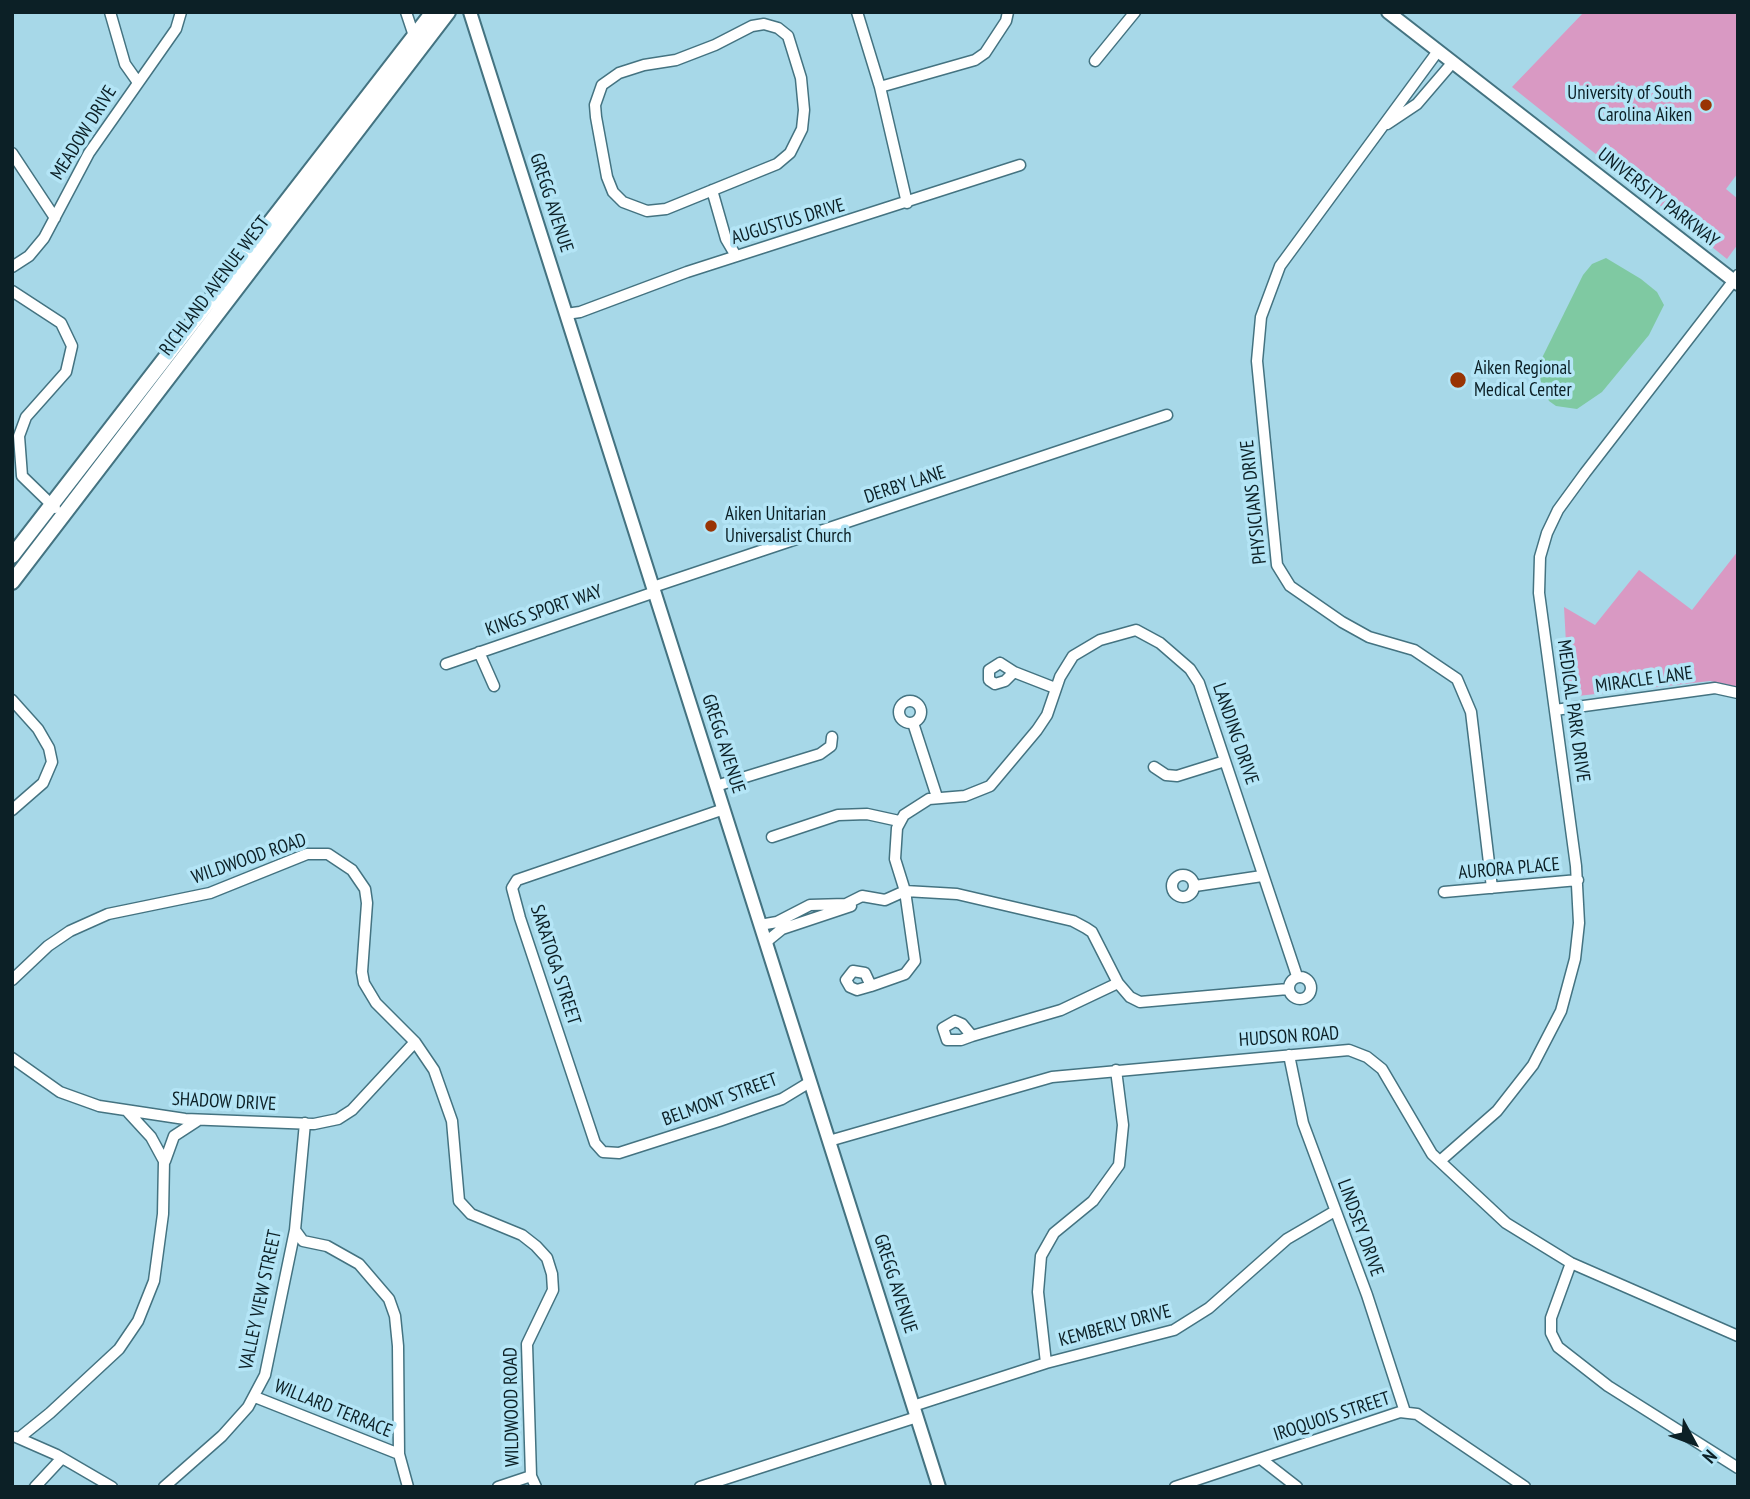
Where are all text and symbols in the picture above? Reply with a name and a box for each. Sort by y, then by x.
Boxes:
street label: MEADOW DRIVE [46,82,122,184]
place label: University of South Carolina Aiken [1567,83,1692,127]
marker: University of South Carolina Aiken [1698,97,1714,113]
street label: UNIVERSITY PARKWAY [1593,144,1723,252]
street label: GREGG AVENUE [524,151,578,255]
street label: AUGUSTUS DRIVE [729,194,847,250]
street label: RICHLAND AVENUE WEST [155,212,275,360]
place label: Aiken Regional Medical Center [1474,358,1572,402]
marker: Aiken Regional Medical Center [1448,370,1468,390]
street label: PHYSICIANS DRIVE [1236,439,1272,565]
street label: DERBY LANE [861,461,949,509]
place label: Aiken Unitarian Universalist Church [725,504,852,548]
marker: Aiken Unitarian Universalist Church [703,518,719,534]
street label: KINGS SPORT WAY [483,580,605,642]
street label: MEDICAL PARK DRIVE [1552,638,1594,784]
street label: MIRACLE LANE [1594,662,1694,698]
street label: LANDING DRIVE [1207,680,1263,788]
street label: GREGG AVENUE [696,692,750,796]
street label: WILDWOOD ROAD [189,829,309,889]
street label: AURORA PLACE [1457,853,1561,885]
street label: SARATOGA STREET [525,902,585,1028]
street label: HUDSON ROAD [1238,1022,1340,1052]
street label: BELMONT STREET [659,1069,781,1131]
street label: SHADOW DRIVE [171,1088,277,1116]
street label: LINDSEY DRIVE [1332,1176,1388,1280]
street label: VALLEY VIEW STREET [235,1228,287,1372]
street label: GREGG AVENUE [868,1232,922,1336]
street label: KEMBERLY DRIVE [1056,1300,1174,1352]
street label: WILDWOOD ROAD [500,1347,524,1467]
street label: WILLARD TERRACE [271,1375,395,1443]
street label: IROQUOIS STREET [1271,1387,1393,1447]
north arrow [1659,1408,1729,1478]
text: N [1697,1445,1722,1469]

